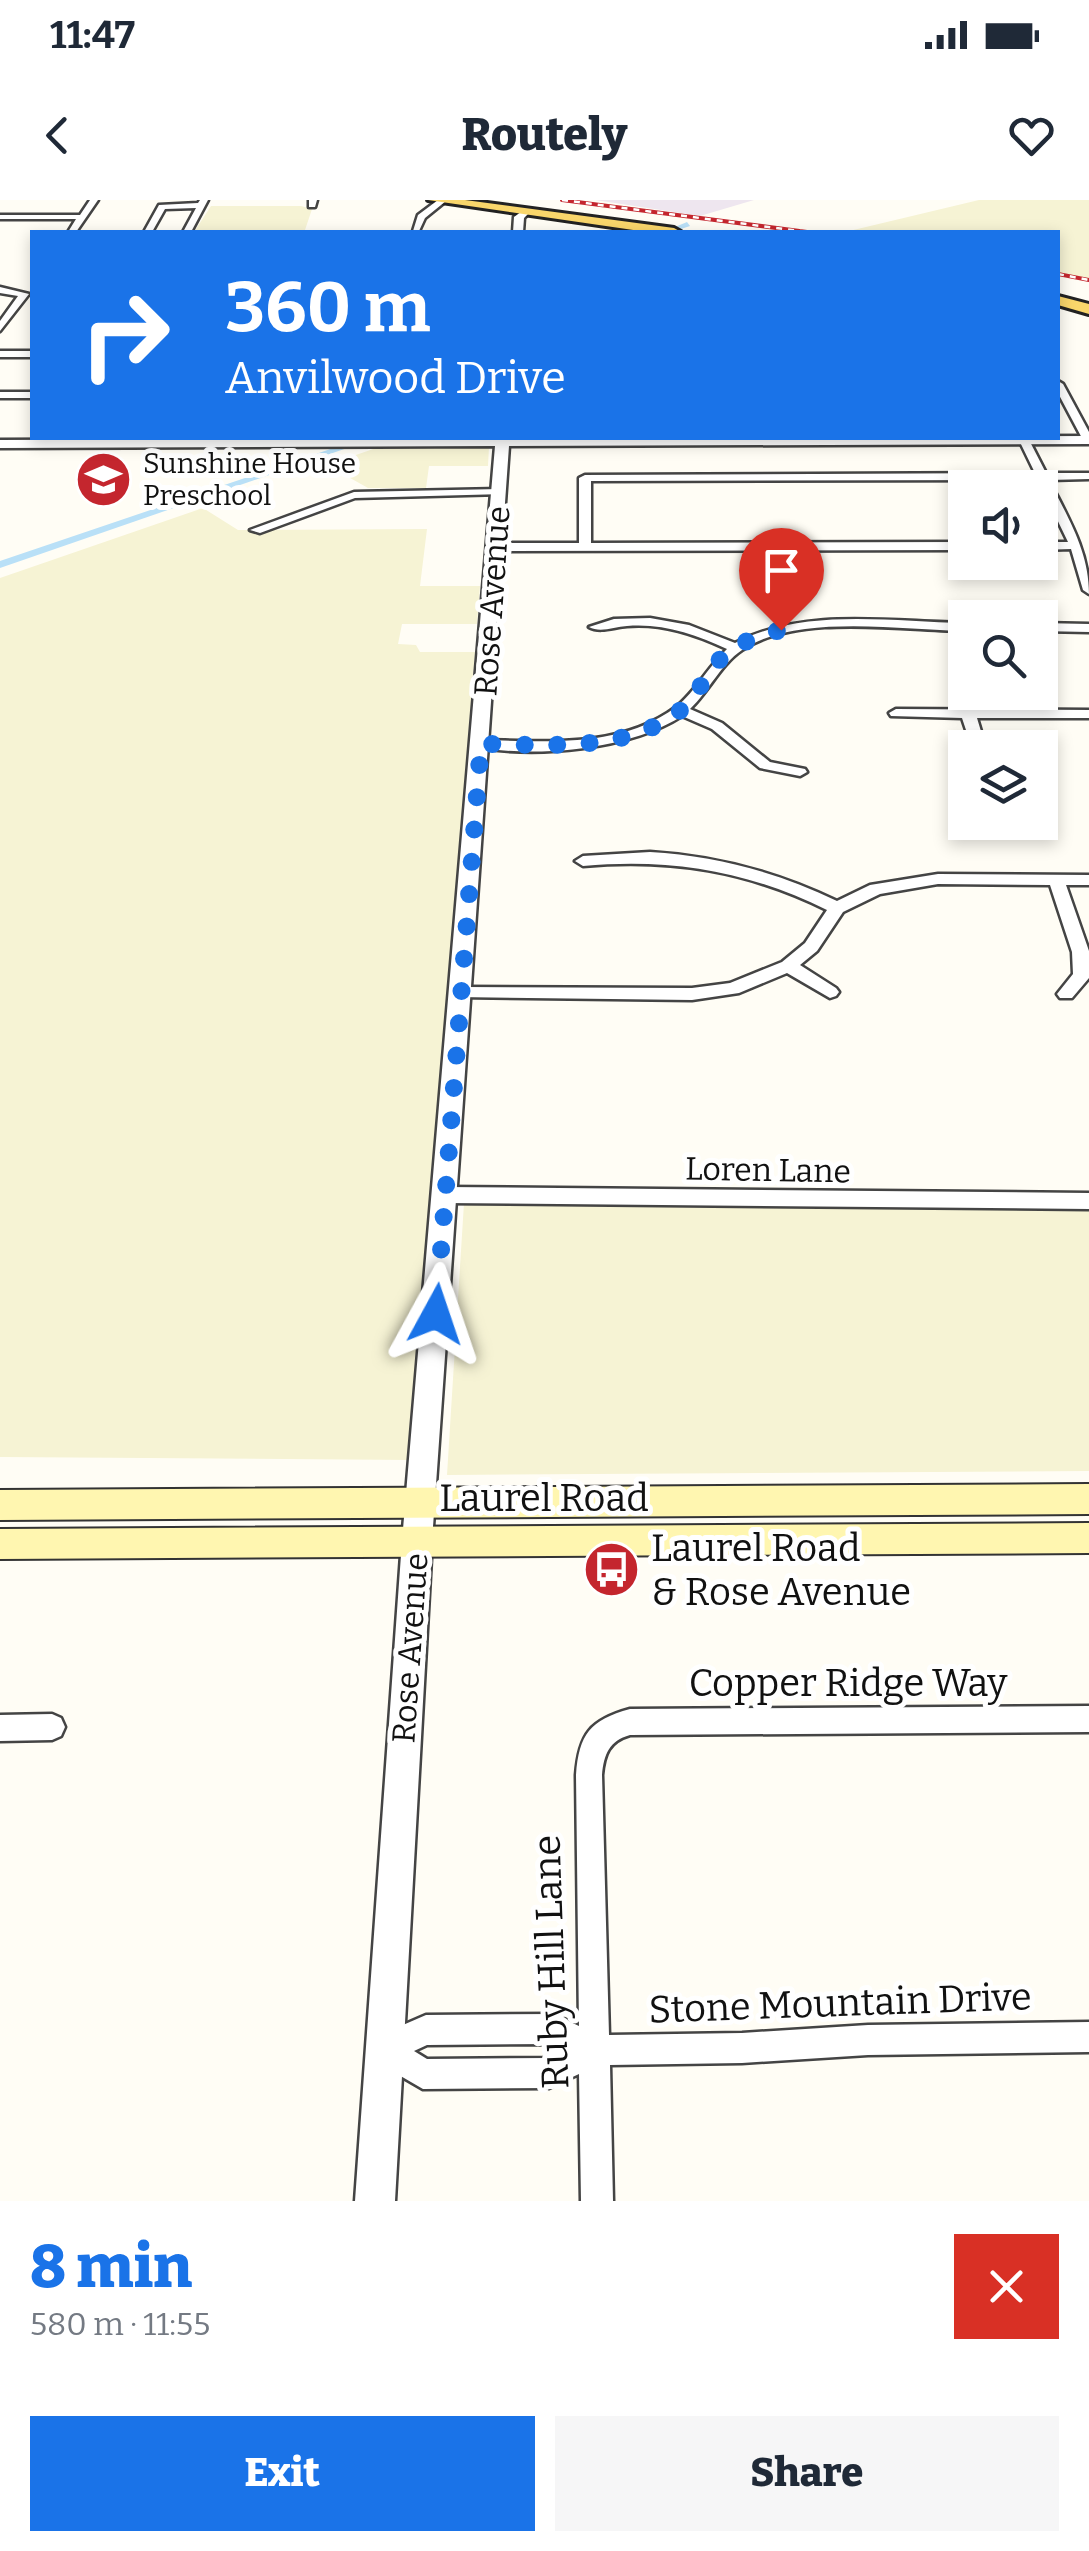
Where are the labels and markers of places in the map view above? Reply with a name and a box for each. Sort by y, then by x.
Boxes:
place label: Sunshine House Preschool [143,447,356,512]
school or university icon: Sunshine House Preschool [74,449,134,509]
pin [739,528,824,631]
place label: Laurel Road & Rose Avenue [651,1525,911,1615]
bus stop icon: Laurel Road & Rose Avenue [582,1540,642,1600]

